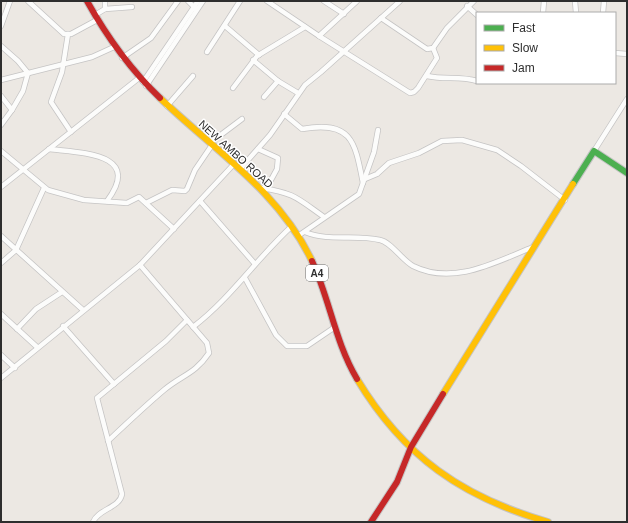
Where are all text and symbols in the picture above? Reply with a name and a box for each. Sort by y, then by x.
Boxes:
legend [476,12,616,84]
text: Fast [512,21,536,35]
text: Slow [512,41,538,55]
text: Jam [512,61,535,75]
street label: NEW AMBO ROAD [197,118,275,190]
road number: A4 [306,265,328,281]

